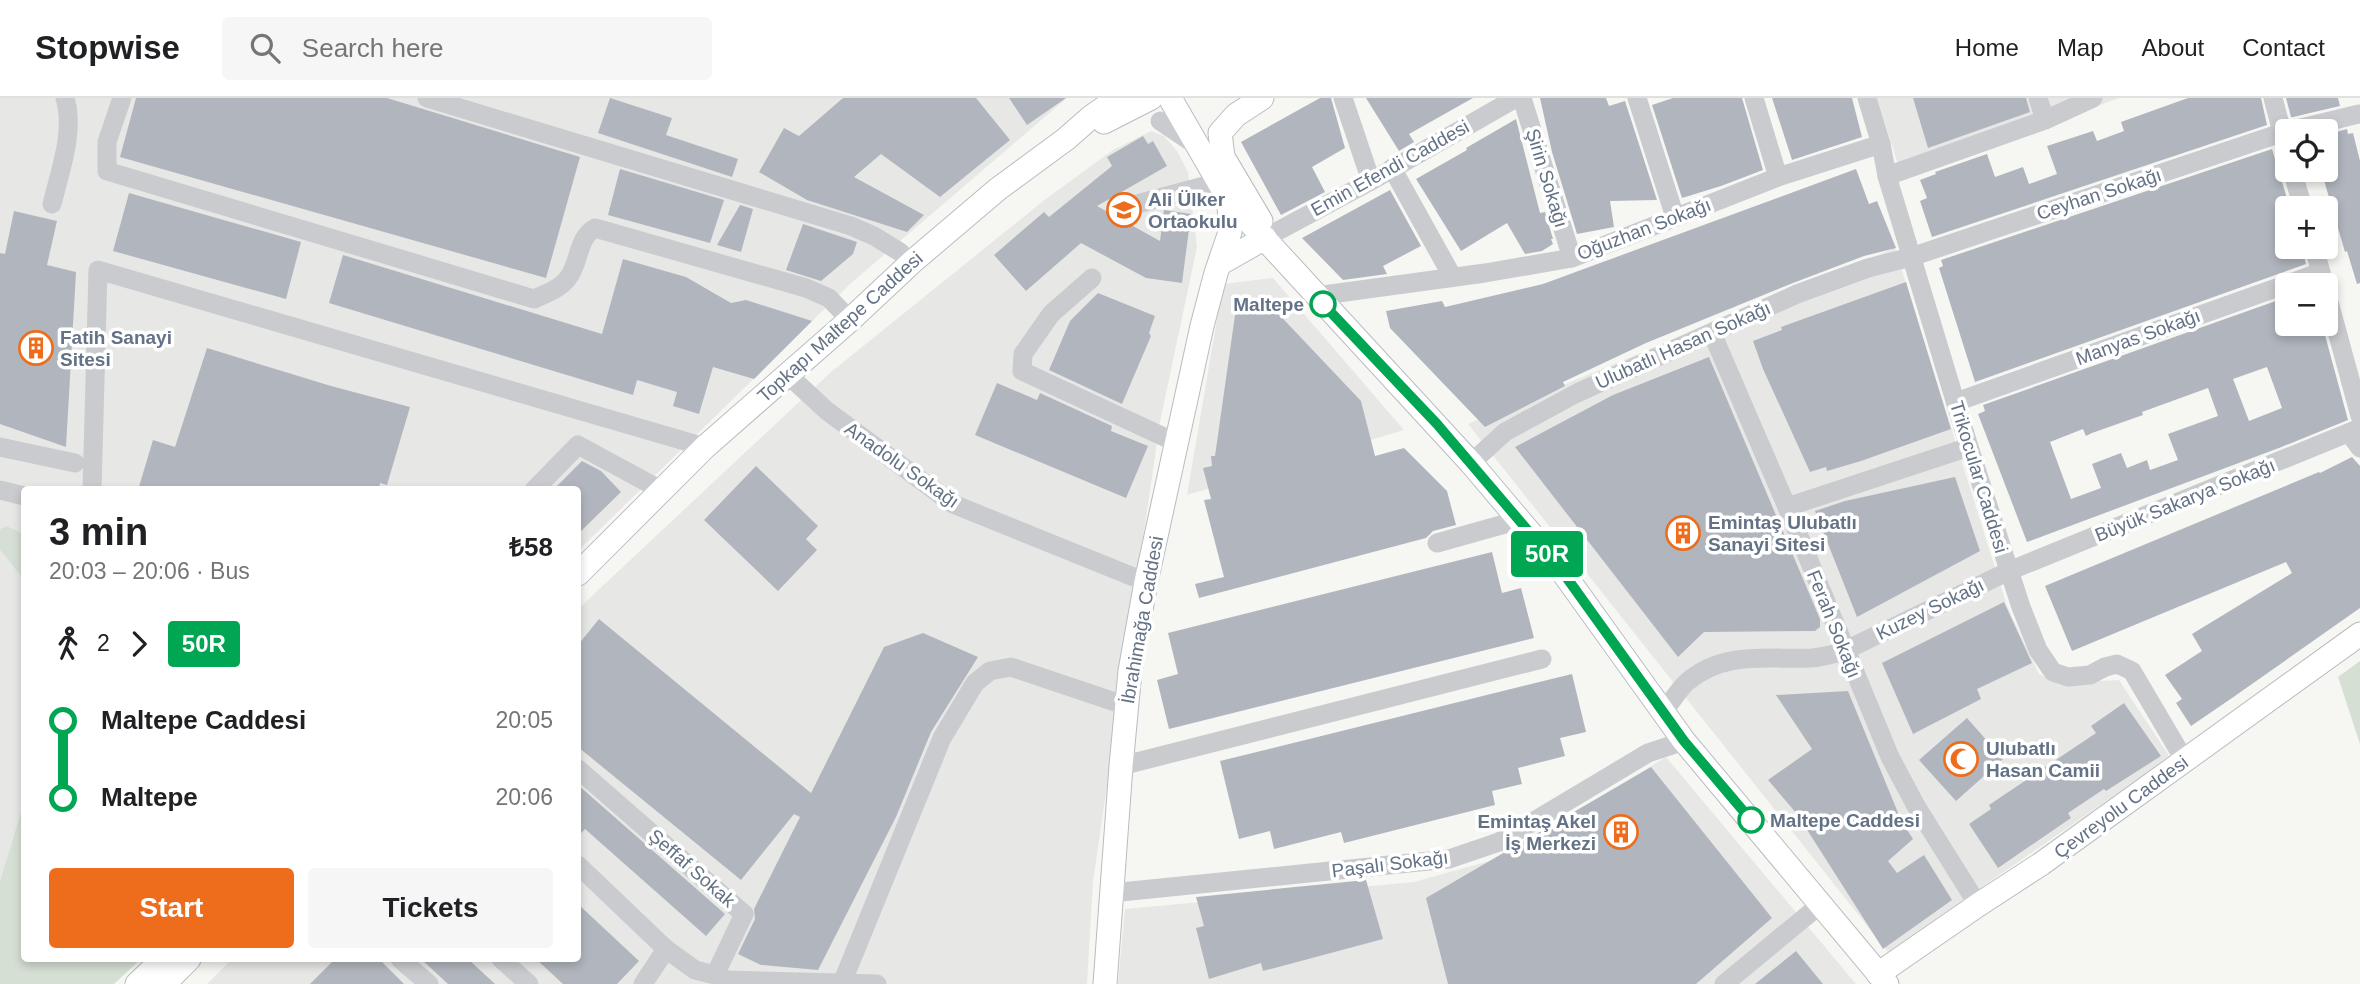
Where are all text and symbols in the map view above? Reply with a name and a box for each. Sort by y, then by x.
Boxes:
search box [222,17,712,80]
text: Stopwise [35,29,180,66]
icon: search [246,29,284,67]
text: Search here [302,33,444,63]
text: Home [1955,34,2019,61]
text: Map [2057,34,2104,61]
text: About [2142,34,2204,61]
text: Contact [2242,34,2325,61]
street label: Emin Efendi Caddesi [1307,116,1473,220]
map controls [2275,119,2338,336]
button: locate [2275,119,2338,182]
street label: Şirin Sokağı [1522,126,1572,230]
street label: Ceyhan Sokağı [2034,164,2164,224]
place label: Ali Ülker Ortaokulu [1148,189,1238,232]
school or university icon: Ali Ülker Ortaokulu [1105,191,1143,229]
street label: Oğuzhan Sokağı [1574,194,1714,264]
button: + [2275,196,2338,259]
street label: Topkapı Maltepe Caddesi [753,247,927,407]
button: − [2275,273,2338,336]
marker: Maltepe [1310,291,1336,317]
place label: Maltepe [1233,294,1304,315]
street label: Ulubatlı Hasan Sokağı [1592,297,1774,393]
street label: Manyas Sokağı [2073,305,2203,369]
place label: Fatih Sanayi Sitesi [60,327,172,370]
building icon: Fatih Sanayi Sitesi [17,329,55,367]
street label: Trikocular Caddesi [1946,399,2012,555]
street label: Anadolu Sokağı [841,418,963,512]
street label: Büyük Sakarya Sokağı [2092,454,2278,546]
text: 3 min [49,511,148,553]
place label: Emintaş Ulubatlı Sanayi Sitesi [1708,512,1857,555]
building icon: Emintaş Ulubatlı Sanayi Sitesi [1664,514,1702,552]
line badge: 50R [1507,531,1587,577]
text: ₺58 [509,532,553,562]
street label: İbrahimağa Caddesi [1117,534,1167,706]
text: 50R [1525,540,1569,567]
text: 20:03 – 20:06 · Bus [49,558,250,584]
street label: Ferah Sokağı [1803,567,1865,681]
street label: Kuzey Sokağı [1873,574,1987,644]
icon: walk [49,625,87,663]
icon: forward [120,625,158,663]
text: 2 [97,630,110,656]
text: 50R [182,630,226,657]
text: Maltepe Caddesi [101,705,306,735]
text: 20:05 [495,707,553,733]
place label: Ulubatlı Hasan Camii [1986,738,2100,781]
mosque icon: Ulubatlı Hasan Camii [1942,740,1980,778]
street label: Çevreyolu Caddesi [2050,751,2192,863]
text: Maltepe [101,782,198,812]
text: 20:06 [495,784,553,810]
marker: Maltepe Caddesi [1738,807,1764,833]
place label: Maltepe Caddesi [1770,810,1920,831]
place label: Emintaş Akel İş Merkezi [1477,811,1596,854]
building icon: Emintaş Akel İş Merkezi [1602,813,1640,851]
street label: Şeffaf Sokak [645,825,740,911]
street label: Paşalı Sokağı [1331,846,1449,882]
button: Start [49,868,294,948]
button: Tickets [308,868,553,948]

